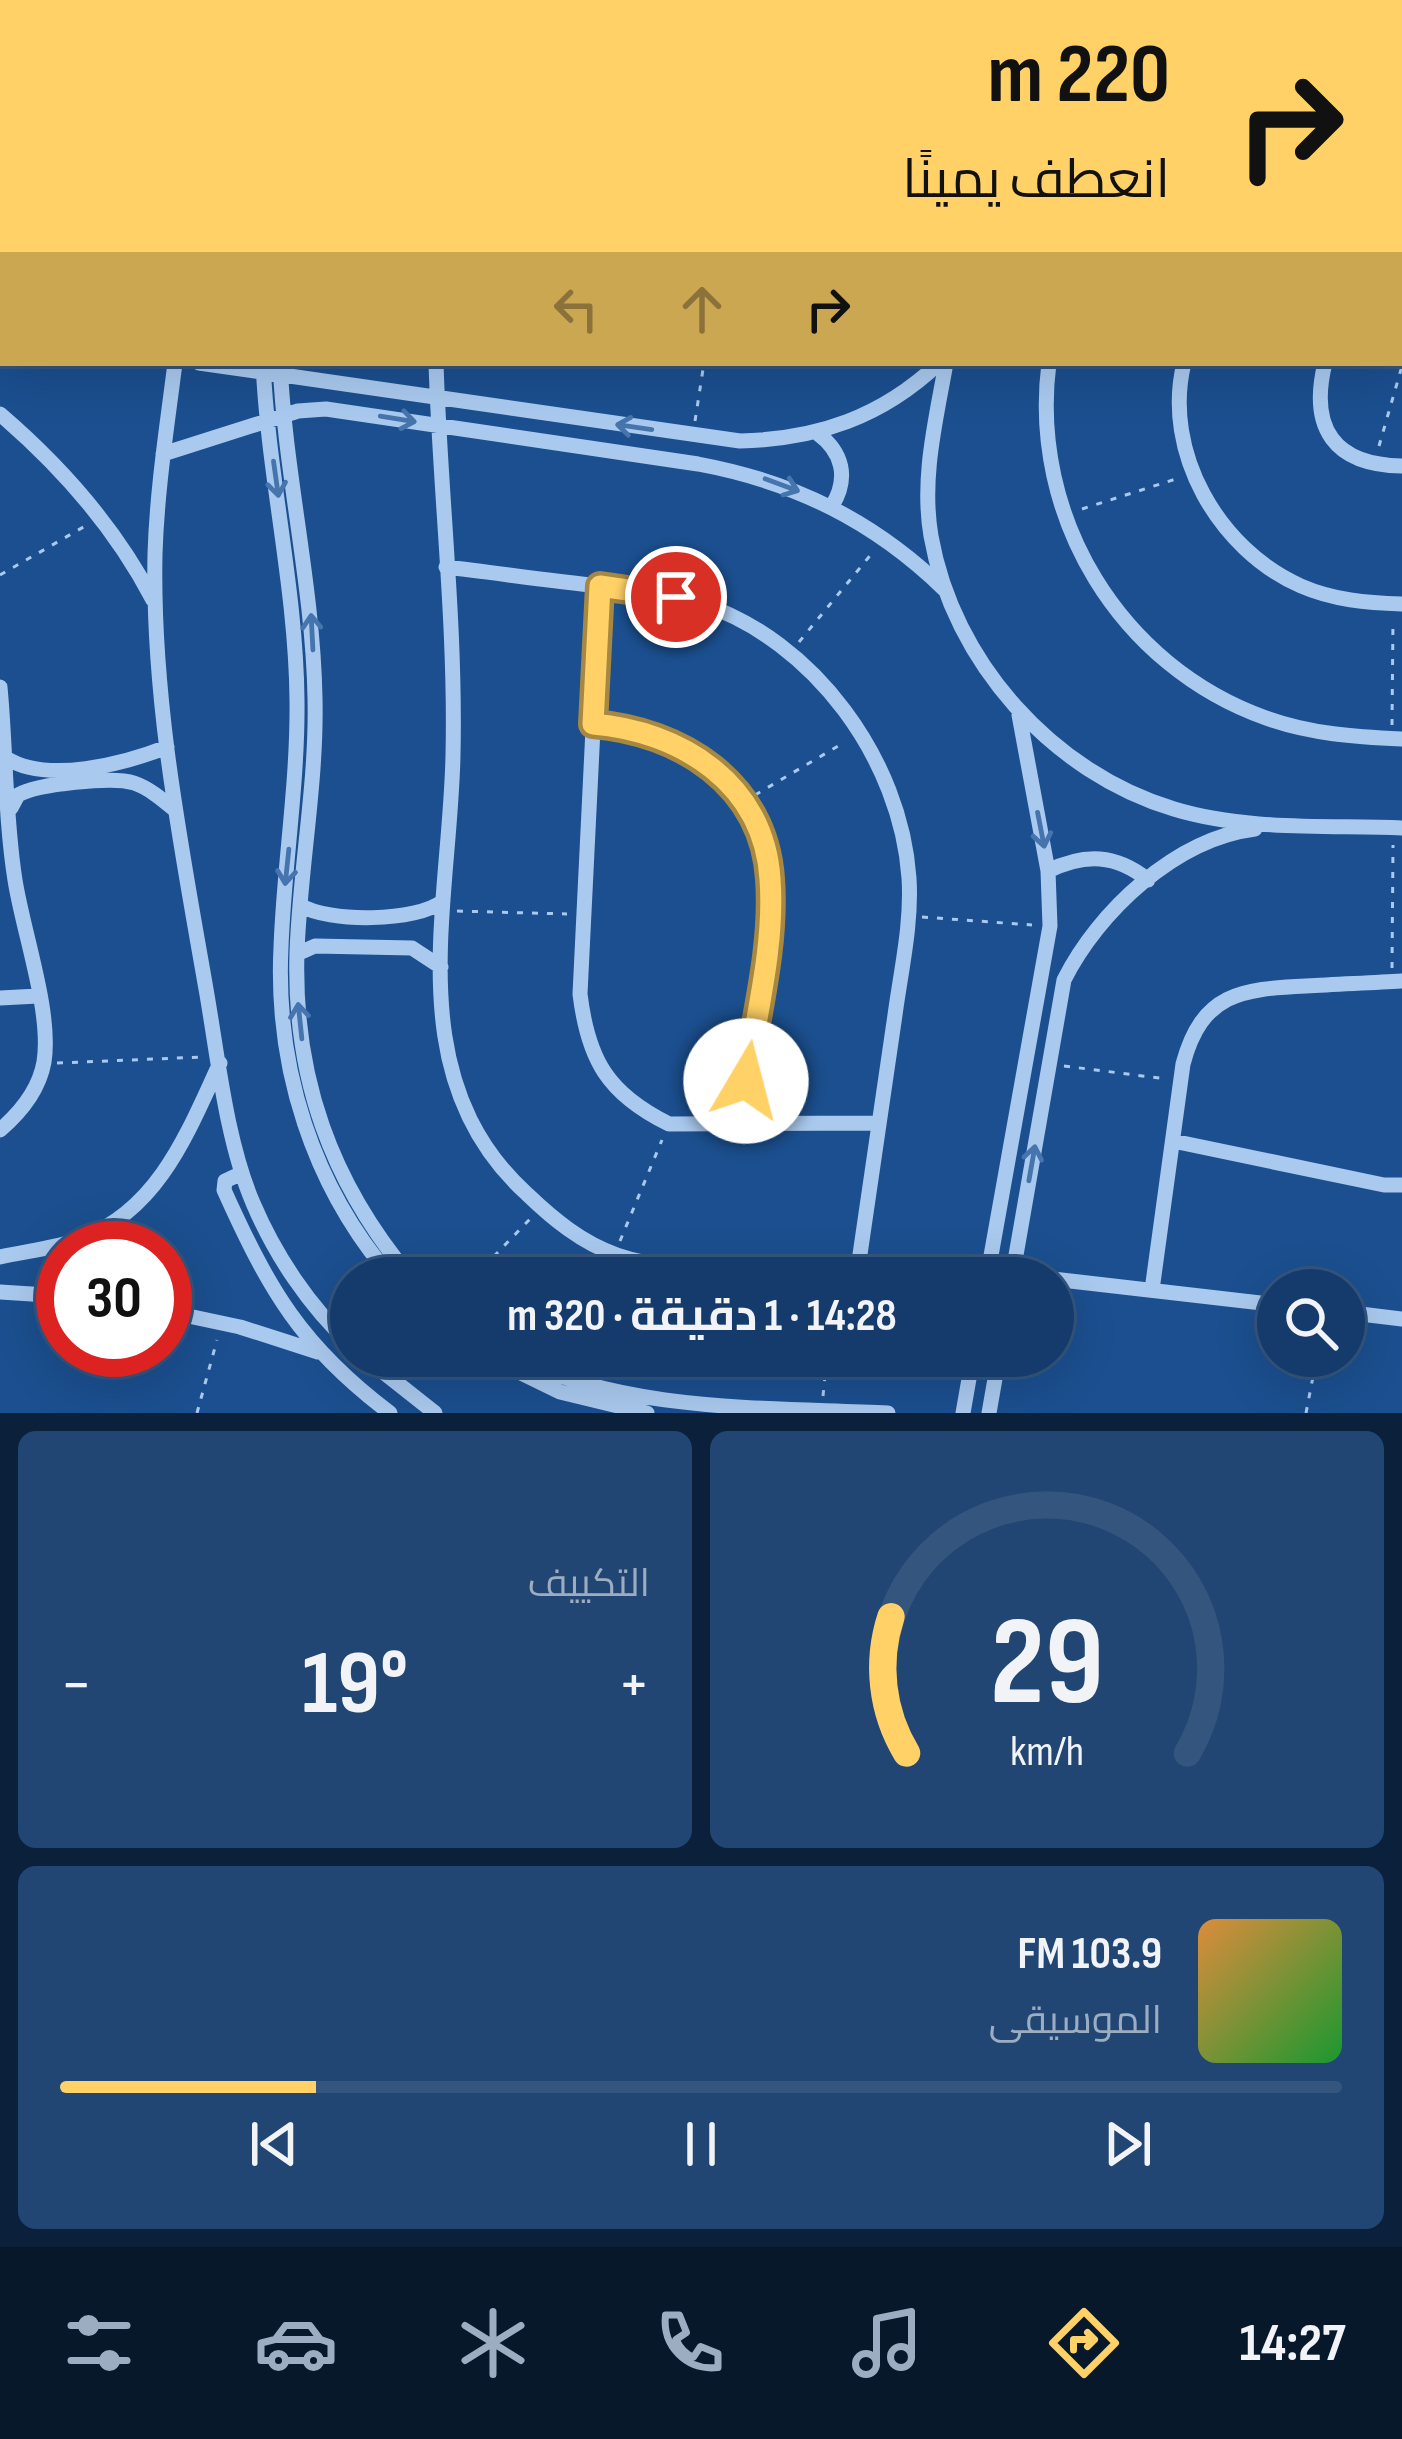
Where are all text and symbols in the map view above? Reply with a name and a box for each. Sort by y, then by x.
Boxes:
text: 220 m [988,25,1170,126]
icon: right [1212,48,1368,204]
text: انعطف يمينًا [902,148,1170,213]
icon: left [543,276,609,342]
icon: ahead [669,276,735,342]
icon: right [795,276,861,342]
one-way arrow [378,408,417,431]
one-way arrow [615,415,654,437]
one-way arrow [265,459,288,498]
one-way arrow [763,476,800,498]
pin [625,546,727,648]
icon: arrive [643,564,709,630]
one-way arrow [300,613,323,652]
one-way arrow [1030,810,1053,849]
one-way arrow [275,847,298,886]
one-way arrow [289,1003,311,1042]
position arrow [683,1018,809,1144]
one-way arrow [1022,1144,1045,1183]
speed limit sign: 30 [36,1221,192,1377]
map controls [1257,1269,1365,1377]
button: search [1257,1269,1365,1377]
text: 14:28 · 1 دقيقة · 320 m [507,1289,897,1344]
text: التكييف [528,1561,650,1608]
text: 29 [990,1590,1104,1739]
text: 19° [302,1631,408,1739]
text: − [60,1646,92,1725]
text: + [618,1646,650,1725]
text: km/h [1010,1725,1084,1777]
text: 103.9 FM [1018,1927,1162,1982]
text: الموسيقى [989,1998,1162,2045]
icon: previous [241,2111,307,2177]
icon: pause [668,2111,734,2177]
icon: next [1095,2111,1161,2177]
icon: filters [57,2301,141,2385]
icon: car [254,2301,338,2385]
icon: climate [451,2301,535,2385]
icon: phone [648,2301,732,2385]
icon: music [845,2301,929,2385]
icon: directions [1042,2301,1126,2385]
text: 14:27 [1239,2311,1345,2376]

